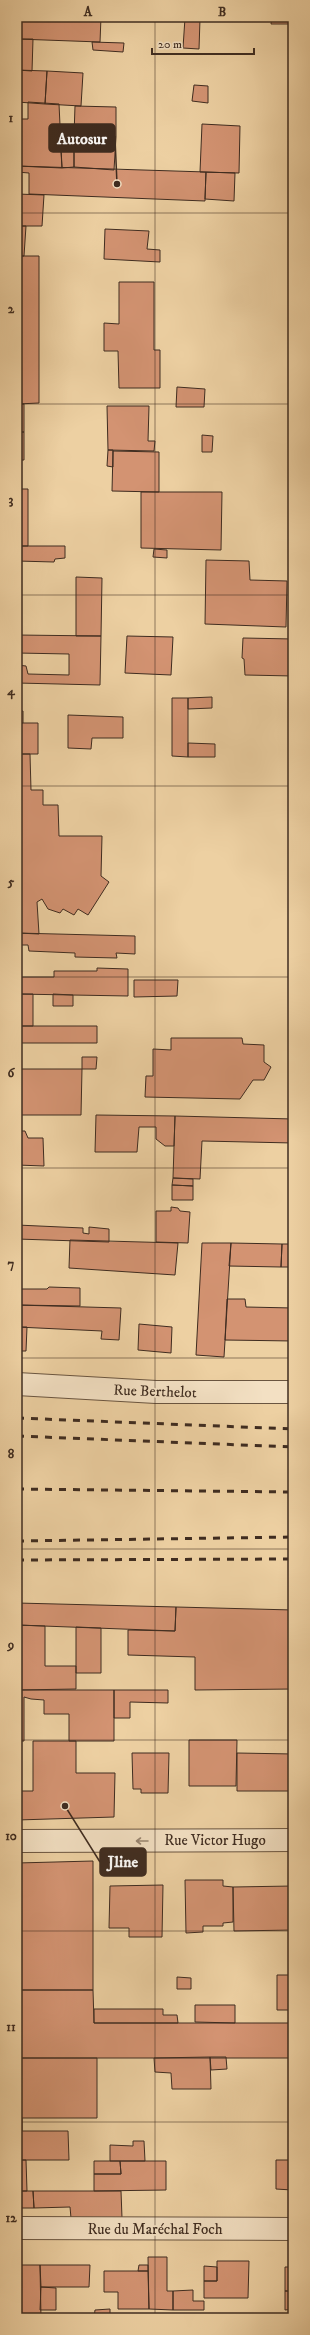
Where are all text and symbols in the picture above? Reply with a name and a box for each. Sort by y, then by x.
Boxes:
text: A [83,4,93,20]
text: B [218,4,226,20]
scale bar [152,30,254,56]
text: 20 m [158,37,182,52]
text: 1 [9,110,14,126]
callout: Autosur [49,124,115,152]
text: Autosur [56,129,108,149]
text: 2 [8,301,15,317]
text: 3 [9,492,14,508]
text: 4 [6,683,15,700]
text: 5 [7,874,15,890]
text: 6 [8,1065,16,1081]
text: 7 [8,1256,15,1272]
street label: Rue Berthelot [113,1381,197,1402]
text: 8 [8,1446,15,1462]
text: 9 [7,1637,14,1653]
text: 10 [5,1828,17,1844]
street label: Rue Victor Hugo [164,1831,266,1850]
one-way arrow [136,1837,149,1844]
callout: Jline [100,1848,146,1876]
text: Jline [106,1852,139,1872]
text: 11 [6,2019,16,2035]
text: 12 [5,2210,17,2226]
street label: Rue du Maréchal Foch [87,2220,223,2239]

